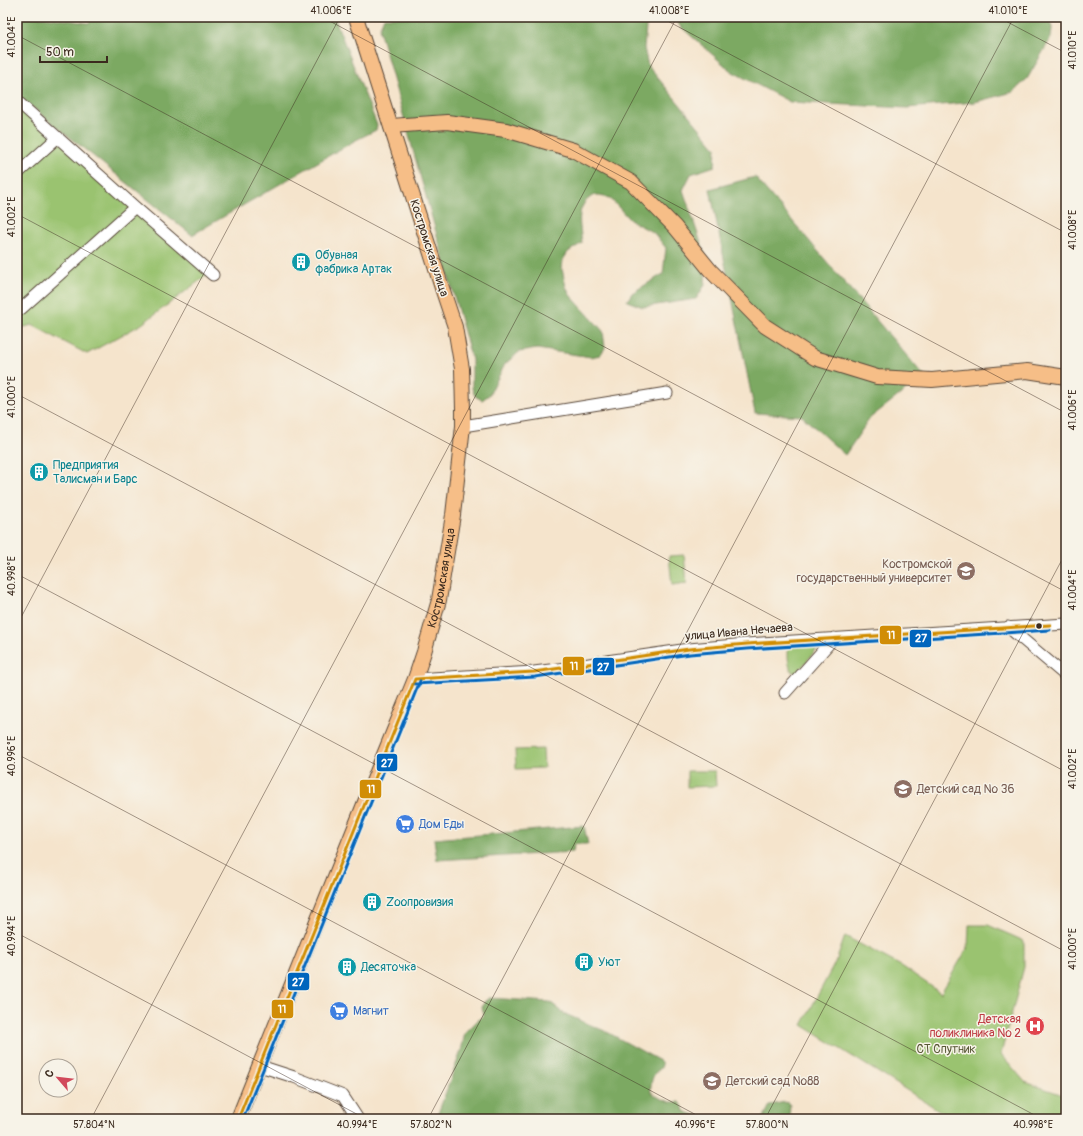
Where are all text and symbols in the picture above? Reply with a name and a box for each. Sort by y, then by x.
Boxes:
text: 41.006°E [311,5,351,17]
text: 41.008°E [649,5,689,17]
text: 41.010°E [988,5,1028,17]
text: 41.004°E [6,17,18,57]
text: 41.010°E [1067,30,1079,70]
scale bar [40,38,107,64]
text: 50 m [46,45,74,60]
text: 41.002°E [6,197,18,237]
street label: Костромская улица [406,198,452,299]
text: 41.008°E [1067,210,1079,250]
place label: Обувная фабрика Артак [315,248,392,277]
building icon: Обувная фабрика Артак [290,251,312,273]
text: 41.000°E [6,376,18,418]
text: 41.006°E [1067,390,1079,430]
place label: Предприятия Талисман и Барс [53,458,138,487]
building icon: Предприятия Талисман и Барс [28,461,50,483]
street label: Костромская улица [424,527,458,629]
text: 40.998°E [6,556,18,596]
place label: Костромской государственный университет [797,557,952,586]
school or university icon: Костромской государственный университет [955,560,977,582]
text: 41.004°E [1067,570,1079,610]
street label: улица Ивана Нечаева [684,620,794,644]
unlabelled marker [1034,621,1044,631]
line badge: 11 [879,625,902,645]
text: 11 [887,629,895,642]
line badge: 27 [909,629,932,648]
text: 27 [915,632,927,645]
line badge: 11 [562,656,585,676]
line badge: 27 [592,657,615,676]
text: 11 [570,660,578,673]
text: 27 [597,661,609,674]
text: 40.996°E [6,736,18,776]
text: 41.002°E [1067,749,1079,789]
line badge: 27 [376,753,398,772]
text: 27 [381,757,393,770]
school or university icon: Детский сад № 36 [892,778,914,800]
line badge: 11 [359,779,382,799]
place label: Детский сад № 36 [916,782,1014,797]
text: 11 [367,783,375,796]
supermarket icon: Дом Еды [394,813,416,835]
place label: Дом Еды [418,817,465,832]
building icon: Zоопровизия [361,891,383,913]
place label: Zоопровизия [386,895,454,910]
text: 40.994°E [6,916,18,956]
text: 41.000°E [1067,928,1079,970]
building icon: Уют [573,951,595,973]
place label: Уют [598,955,621,970]
building icon: Десяточка [336,956,358,978]
place label: Десяточка [360,960,417,975]
line badge: 27 [287,972,310,991]
text: 27 [292,976,304,989]
line badge: 11 [271,999,294,1019]
supermarket icon: Магнит [328,1000,350,1022]
text: 11 [278,1003,286,1016]
place label: Магнит [353,1004,389,1019]
place label: Детская поликлиника № 2 [929,1012,1021,1041]
hospital icon: Детская поликлиника № 2 [1024,1015,1046,1037]
park label: СТ Спутник [917,1042,975,1057]
north arrow [38,1058,78,1098]
text: С [42,1067,57,1080]
school or university icon: Детский сад №88 [701,1070,723,1092]
place label: Детский сад №88 [725,1074,819,1089]
text: 57.804°N [73,1119,115,1131]
text: 40.994°E [337,1119,377,1131]
text: 57.802°N [410,1119,452,1131]
text: 40.996°E [675,1119,715,1131]
text: 57.800°N [746,1119,789,1131]
text: 40.998°E [1013,1119,1053,1131]

